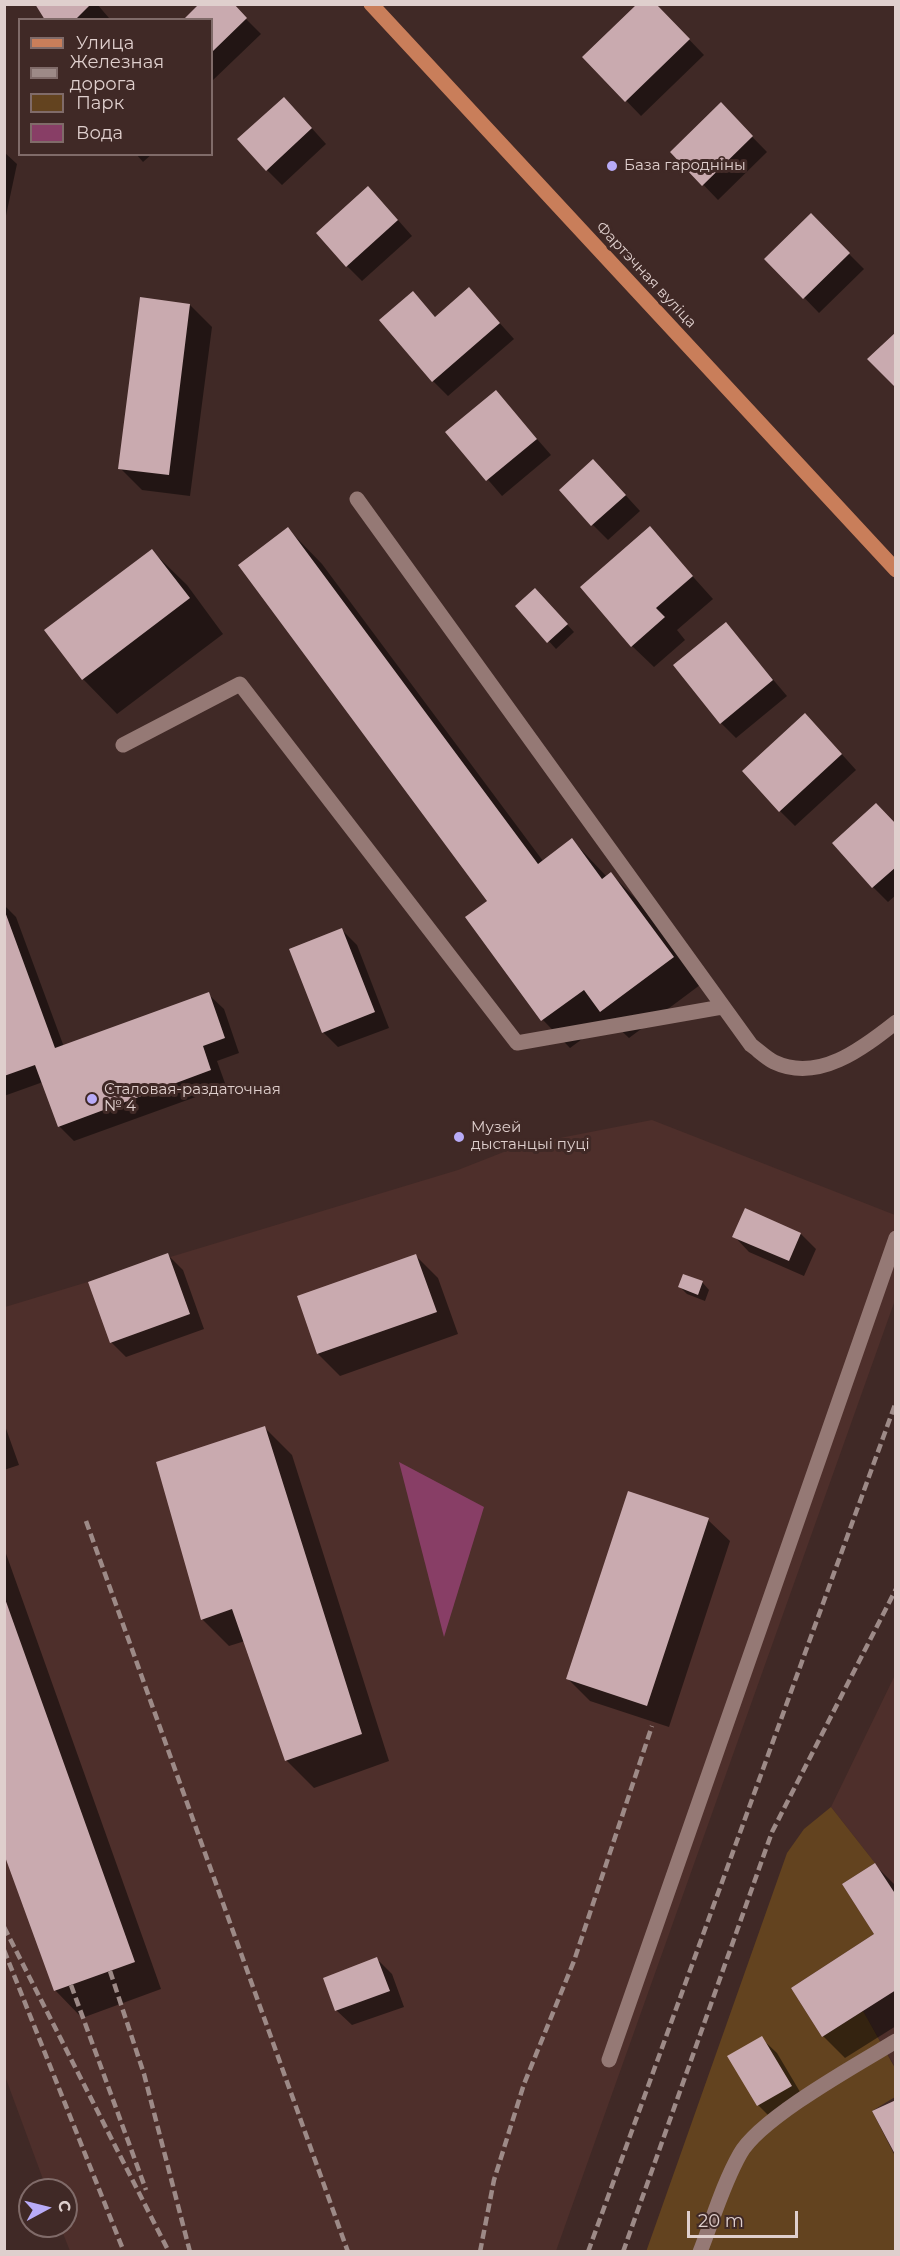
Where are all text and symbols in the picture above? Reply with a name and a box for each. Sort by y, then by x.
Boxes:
legend [18,18,213,156]
text: Улица [76,32,134,54]
text: Железная дорога [70,51,164,95]
text: Парк [76,92,124,114]
text: Вода [76,122,123,144]
place label: База гародніны [624,157,746,175]
marker: База гародніны [605,159,619,173]
street label: Фартэчная вуліца [592,218,700,332]
place label: Сталовая-раздаточная № 4 [104,1081,281,1116]
marker: Сталовая-раздаточная № 4 [85,1092,99,1106]
place label: Музей дыстанцыі пуці [471,1119,590,1154]
marker: Музей дыстанцыі пуці [452,1130,466,1144]
north arrow [18,2178,78,2238]
text: С [54,2199,75,2213]
scale bar [690,2199,801,2237]
text: 20 m [698,2210,744,2232]

